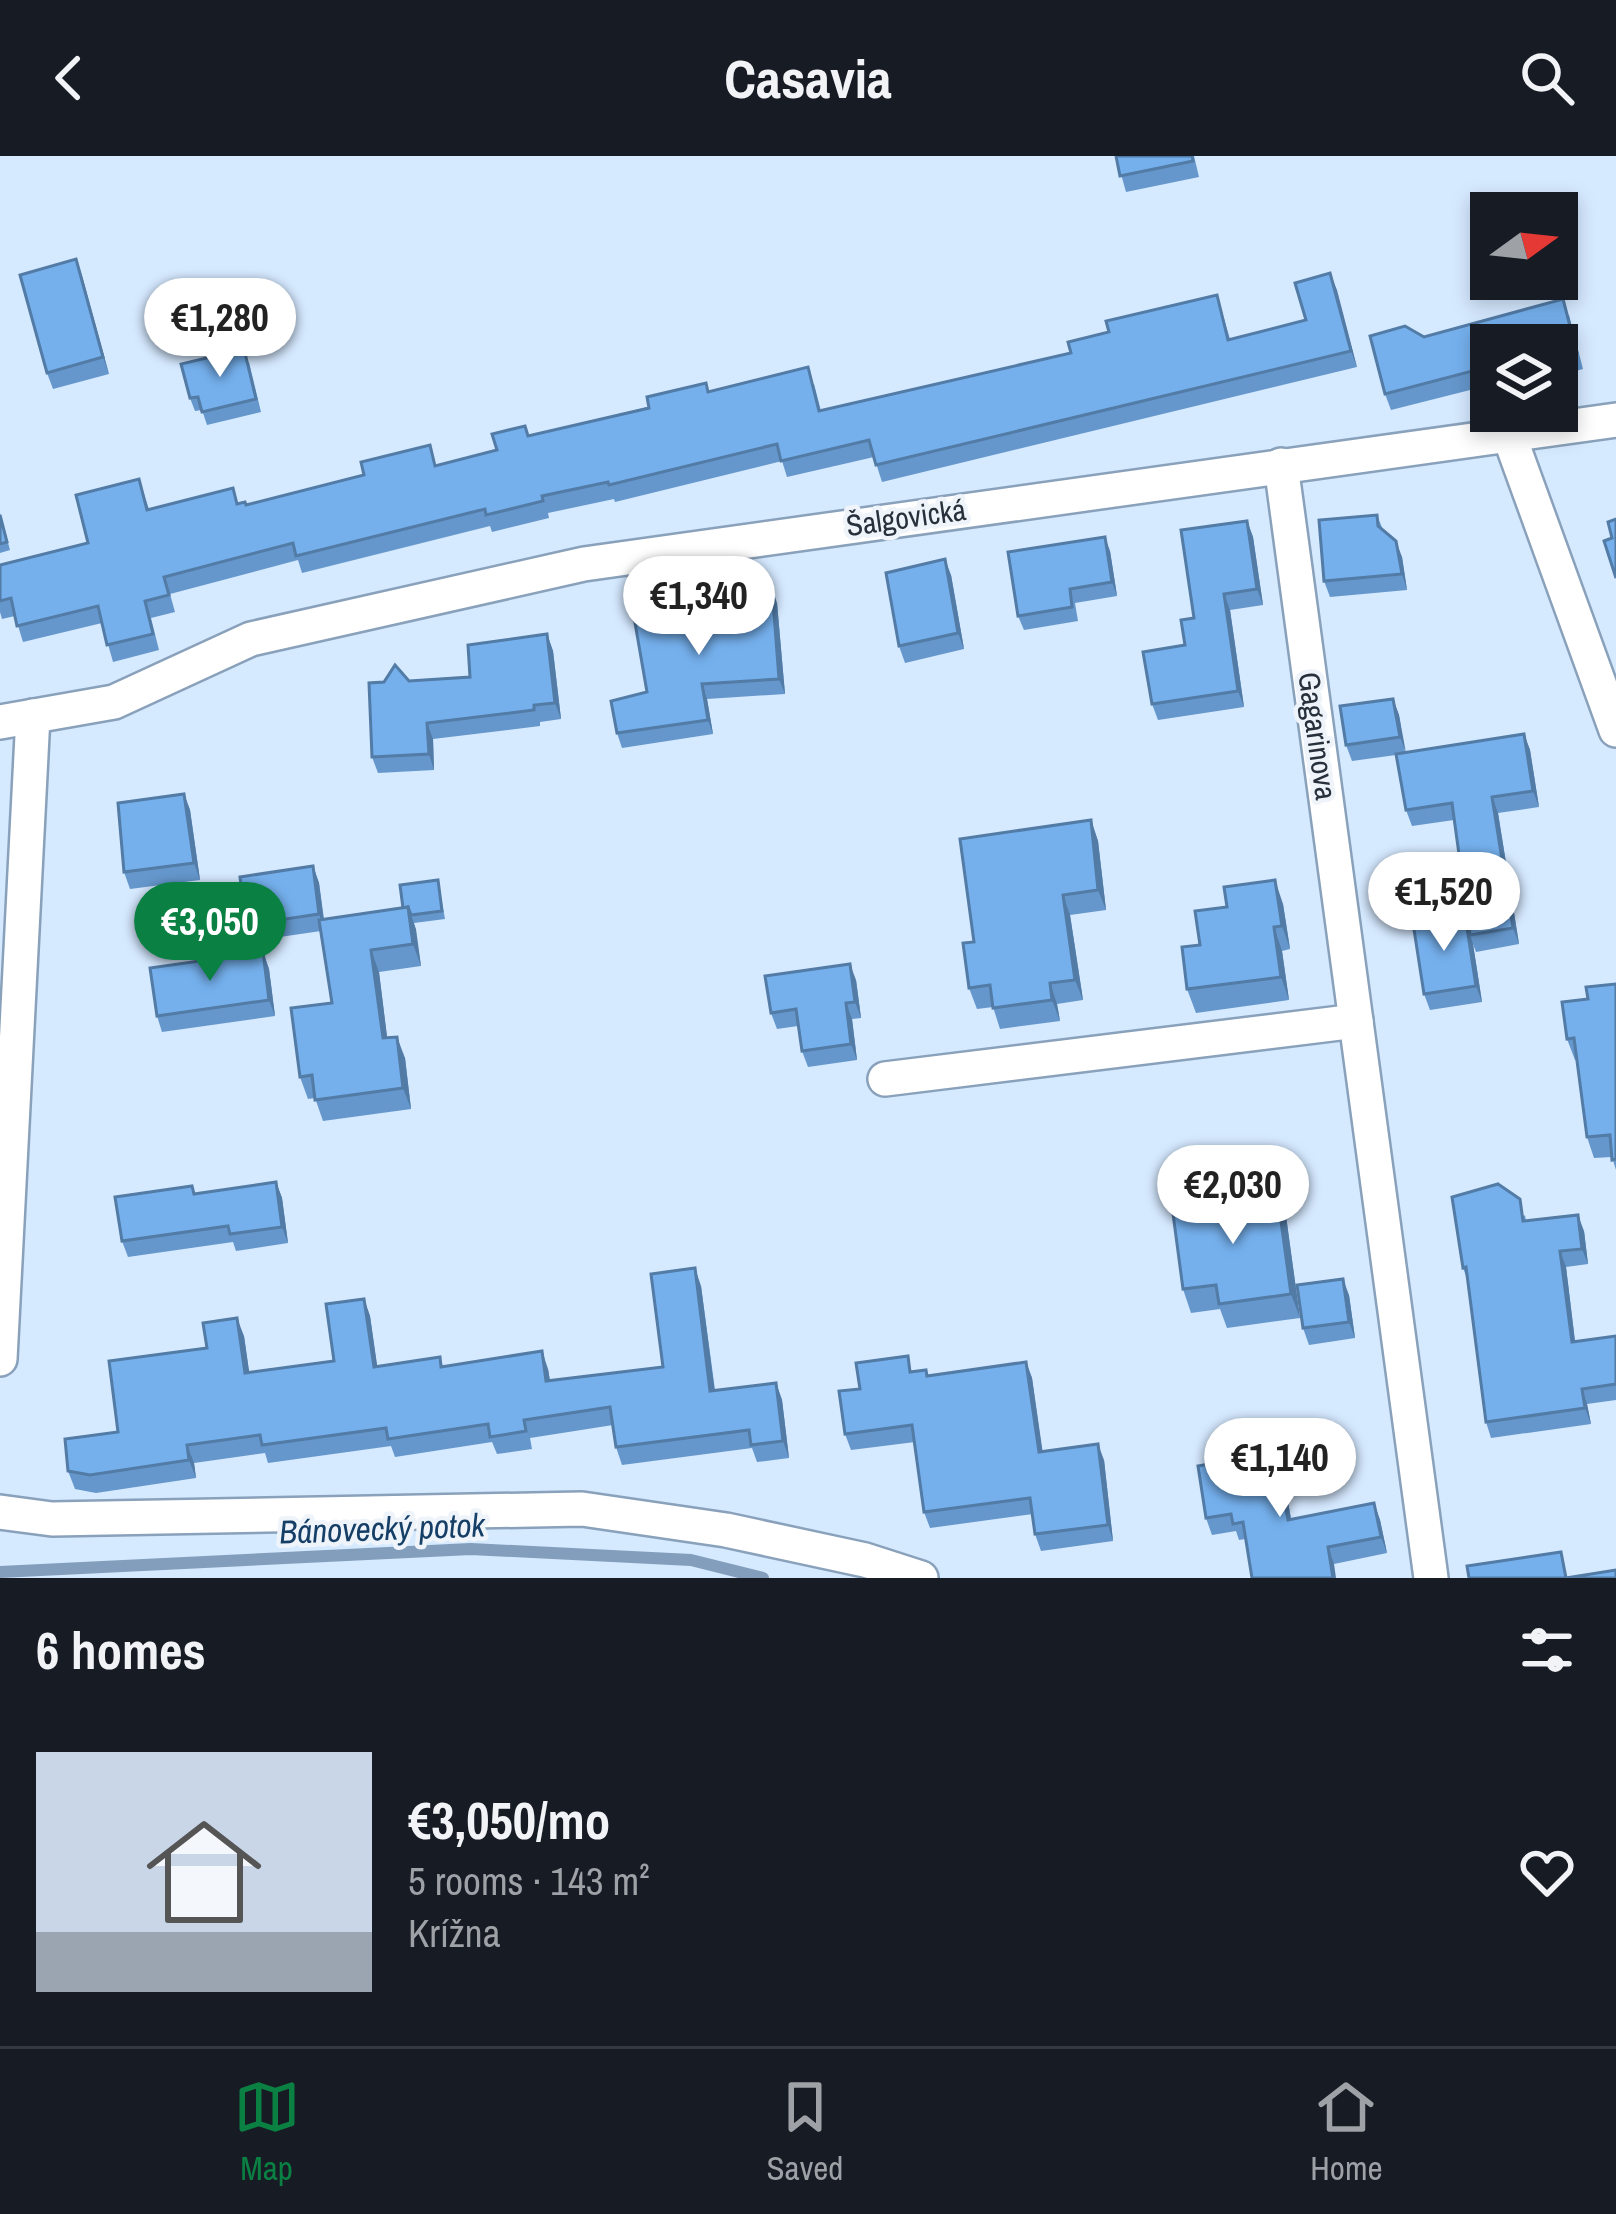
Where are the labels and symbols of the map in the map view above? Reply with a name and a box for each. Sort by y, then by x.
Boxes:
north arrow [1470,192,1578,300]
pin: €1,280 [122,278,318,380]
street label: Šalgovická [843,489,969,545]
pin: €1,340 [601,556,797,658]
street label: Gagarinova [1289,669,1347,803]
pin: €1,520 [1346,852,1542,954]
pin: €3,050 [112,882,308,984]
pin: €2,030 [1135,1145,1331,1247]
pin: €1,140 [1182,1418,1378,1520]
water label: Bánovecký potok [278,1502,487,1554]

